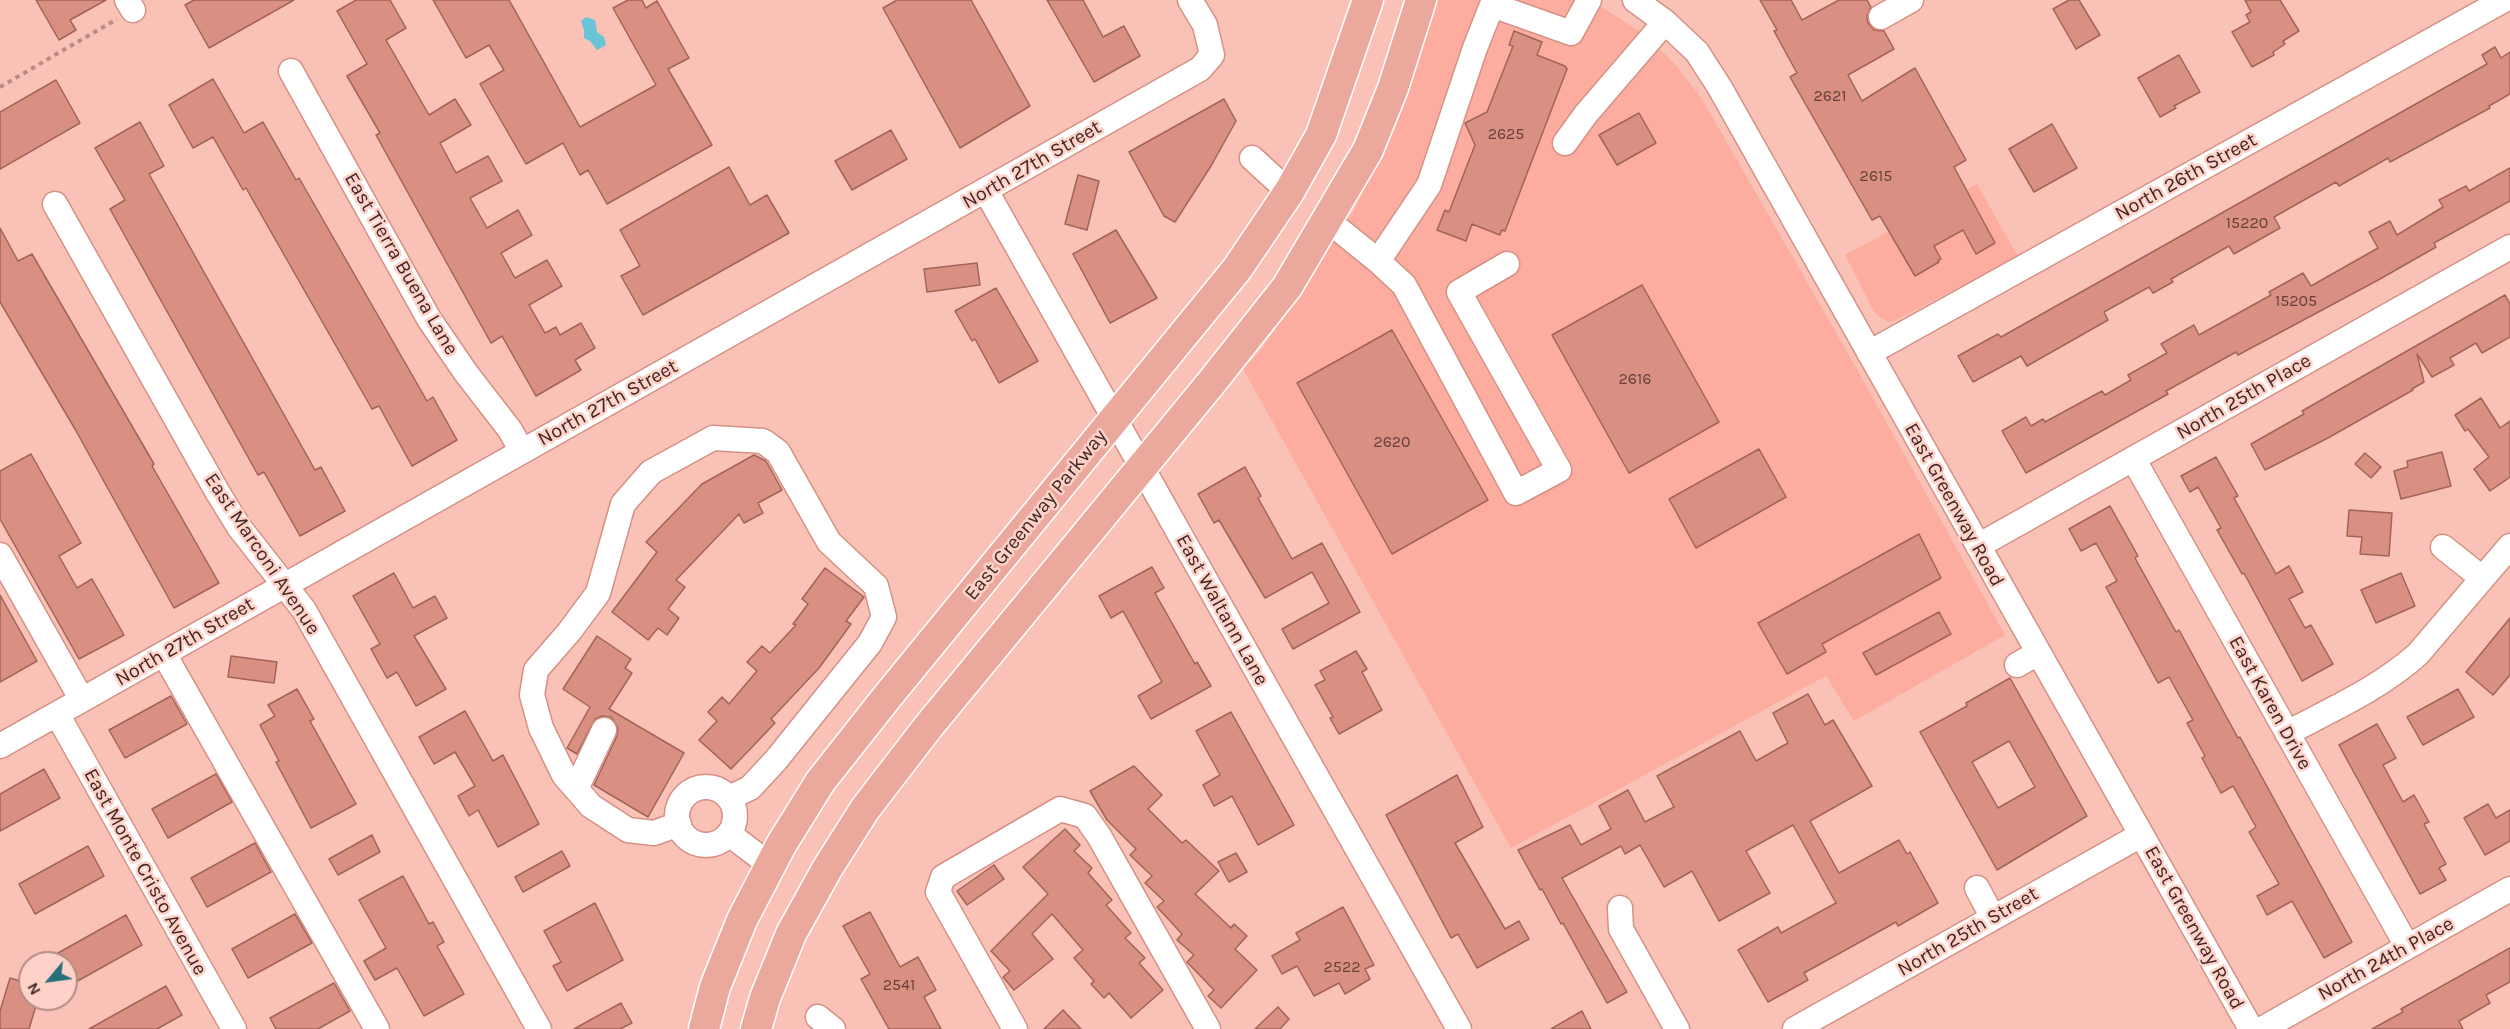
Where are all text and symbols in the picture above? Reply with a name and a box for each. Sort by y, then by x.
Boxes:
house number: 2621 [1814,86,1846,106]
street label: North 27th Street [958,116,1106,214]
house number: 2625 [1488,124,1524,144]
street label: North 26th Street [2111,128,2261,226]
house number: 2615 [1860,166,1892,186]
street label: East Tierra Buena Lane [339,168,463,360]
house number: 15220 [2226,213,2268,233]
house number: 15205 [2275,291,2317,311]
street label: North 25th Place [2172,349,2316,445]
street label: North 27th Street [534,355,682,451]
house number: 2616 [1619,369,1651,389]
street label: East Greenway Road [1899,419,2009,591]
street label: East Greenway Parkway [960,425,1112,605]
house number: 2620 [1373,432,1411,452]
street label: East Marconi Avenue [199,469,325,639]
street label: East Waltann Lane [1171,530,1273,690]
street label: North 27th Street [111,593,259,691]
street label: East Karen Drive [2223,632,2317,774]
street label: East Monte Cristo Avenue [78,765,212,979]
street label: East Greenway Road [2139,842,2249,1014]
street label: North 25th Street [1893,882,2043,982]
street label: North 24th Place [2314,912,2458,1006]
north arrow [18,951,78,1011]
house number: 2522 [1324,957,1360,977]
house number: 2541 [883,975,915,995]
text: N [22,979,45,999]

